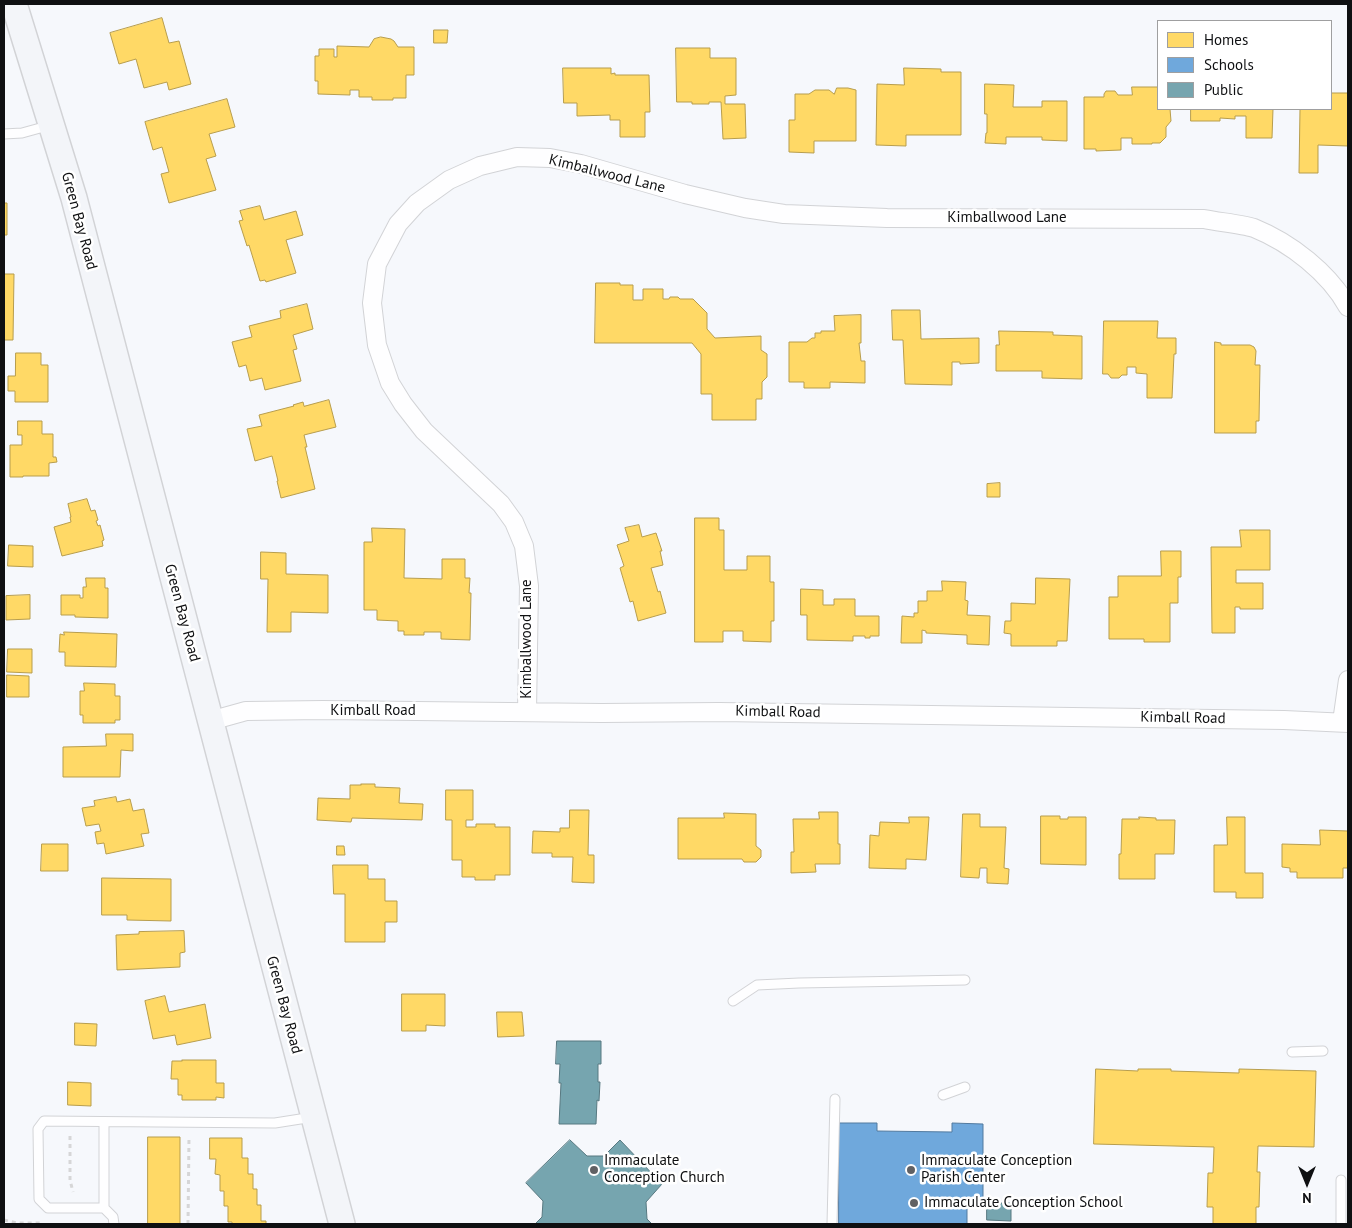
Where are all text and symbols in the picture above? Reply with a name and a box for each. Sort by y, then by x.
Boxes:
legend [1157,20,1332,110]
text: Homes [1204,30,1248,49]
text: Schools [1204,55,1254,74]
text: Public [1204,80,1243,99]
street label: Kimballwood Lane [547,151,667,197]
street label: Green Bay Road [57,170,101,272]
street label: Kimballwood Lane [947,209,1067,227]
street label: Green Bay Road [160,562,204,664]
street label: Kimballwood Lane [518,579,536,699]
street label: Kimball Road [330,702,416,720]
street label: Kimball Road [735,702,821,722]
street label: Kimball Road [1140,708,1226,728]
street label: Green Bay Road [262,954,306,1056]
place label: Immaculate Conception Church [604,1152,725,1187]
place label: Immaculate Conception Parish Center [921,1152,1072,1187]
north arrow [1282,1158,1332,1208]
marker: Immaculate Conception Church [588,1164,600,1176]
marker: Immaculate Conception Parish Center [905,1164,917,1176]
text: N [1302,1189,1312,1207]
place label: Immaculate Conception School [924,1194,1123,1212]
marker: Immaculate Conception School [908,1197,920,1209]

